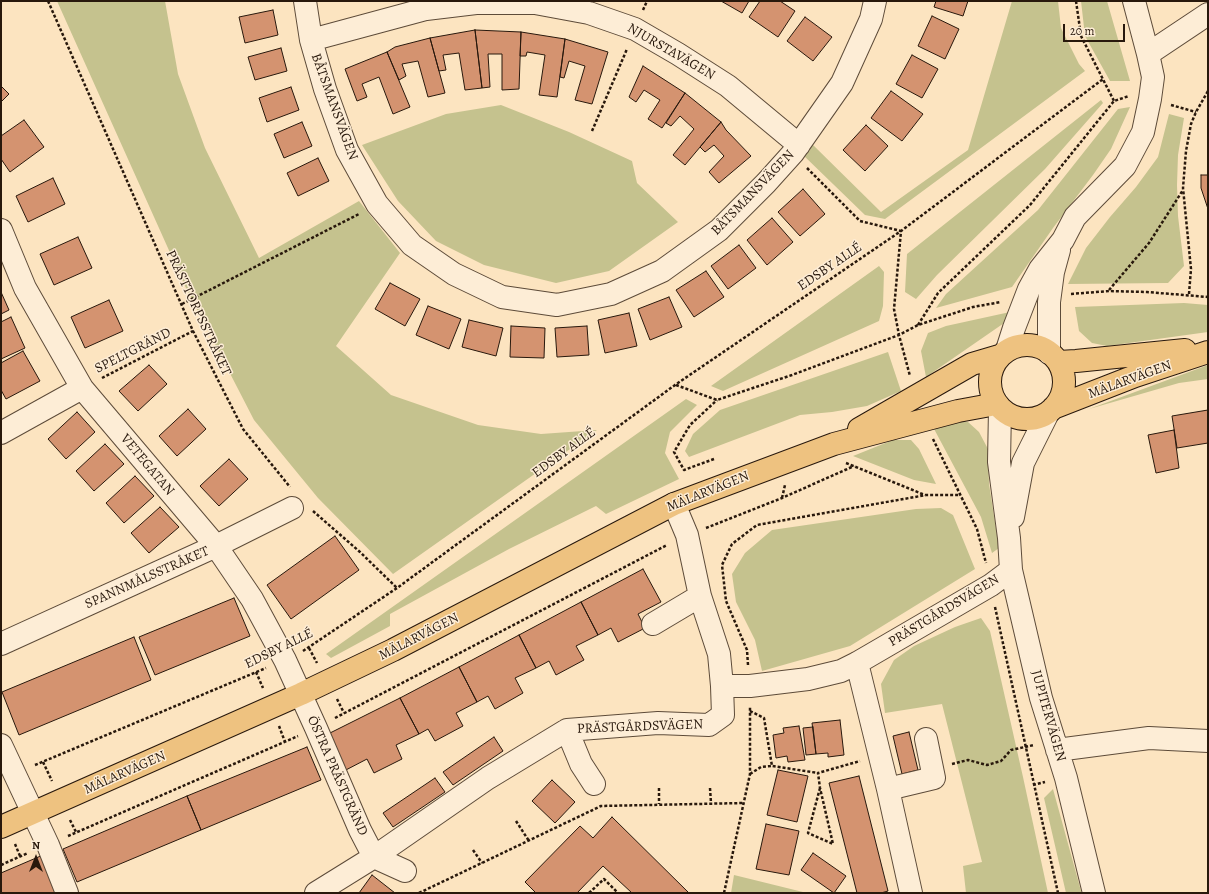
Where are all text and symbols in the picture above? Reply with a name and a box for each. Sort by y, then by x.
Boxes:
scale bar [1065,16,1127,42]
street label: NJURSTAVÄGEN [624,20,718,84]
text: 20 m [1070,23,1094,39]
street label: BÅTSMANSVÄGEN [307,51,361,163]
street label: BÅTSMANSVÄGEN [708,147,798,239]
street label: EDSBY ALLÉ [795,239,865,295]
street label: PRÄSTTORPSSTRÅKET [161,247,235,379]
street label: SPELTGRÄND [92,325,174,377]
street label: MÄLARVÄGEN [1086,357,1174,403]
street label: EDSBY ALLÉ [529,424,599,482]
street label: VETEGATAN [116,431,178,499]
street label: MÄLARVÄGEN [664,468,752,516]
street label: SPANNMÅLSSTRÅKET [82,543,212,613]
street label: PRÄSTGÅRDSVÄGEN [886,571,1002,651]
street label: MÄLARVÄGEN [376,610,462,664]
street label: EDSBY ALLÉ [242,625,316,673]
street label: JUPITERVÄGEN [1027,668,1069,764]
street label: ÖSTRA PRÄSTGRÄND [303,713,371,839]
street label: PRÄSTGÅRDSVÄGEN [577,716,703,738]
street label: MÄLARVÄGEN [82,748,168,798]
north arrow [16,838,56,878]
text: N [32,838,40,853]

